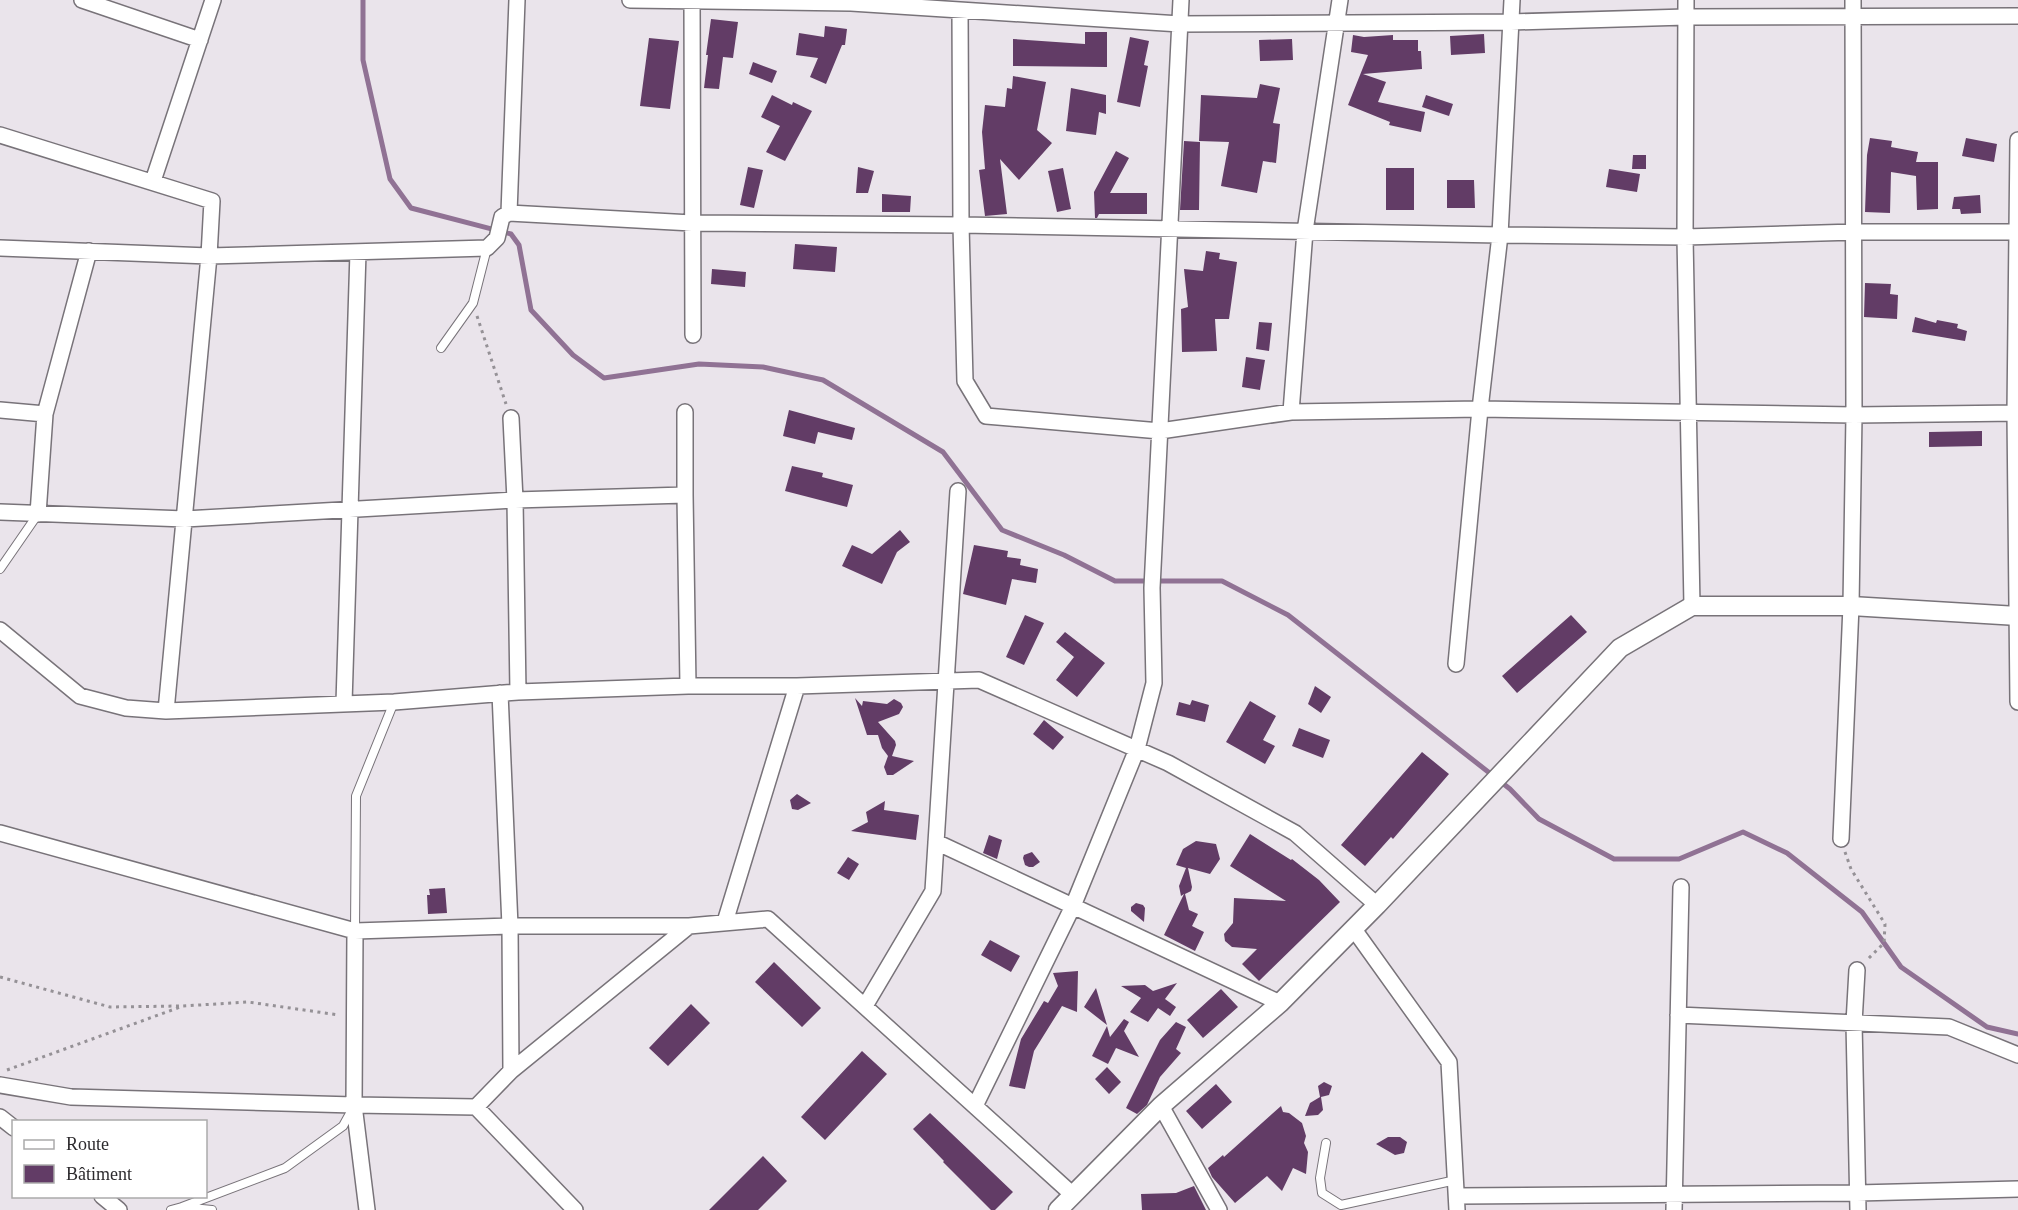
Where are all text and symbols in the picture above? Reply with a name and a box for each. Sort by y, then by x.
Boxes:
legend [12,1120,207,1198]
text: Route [66,1134,109,1154]
text: Bâtiment [66,1164,132,1184]

